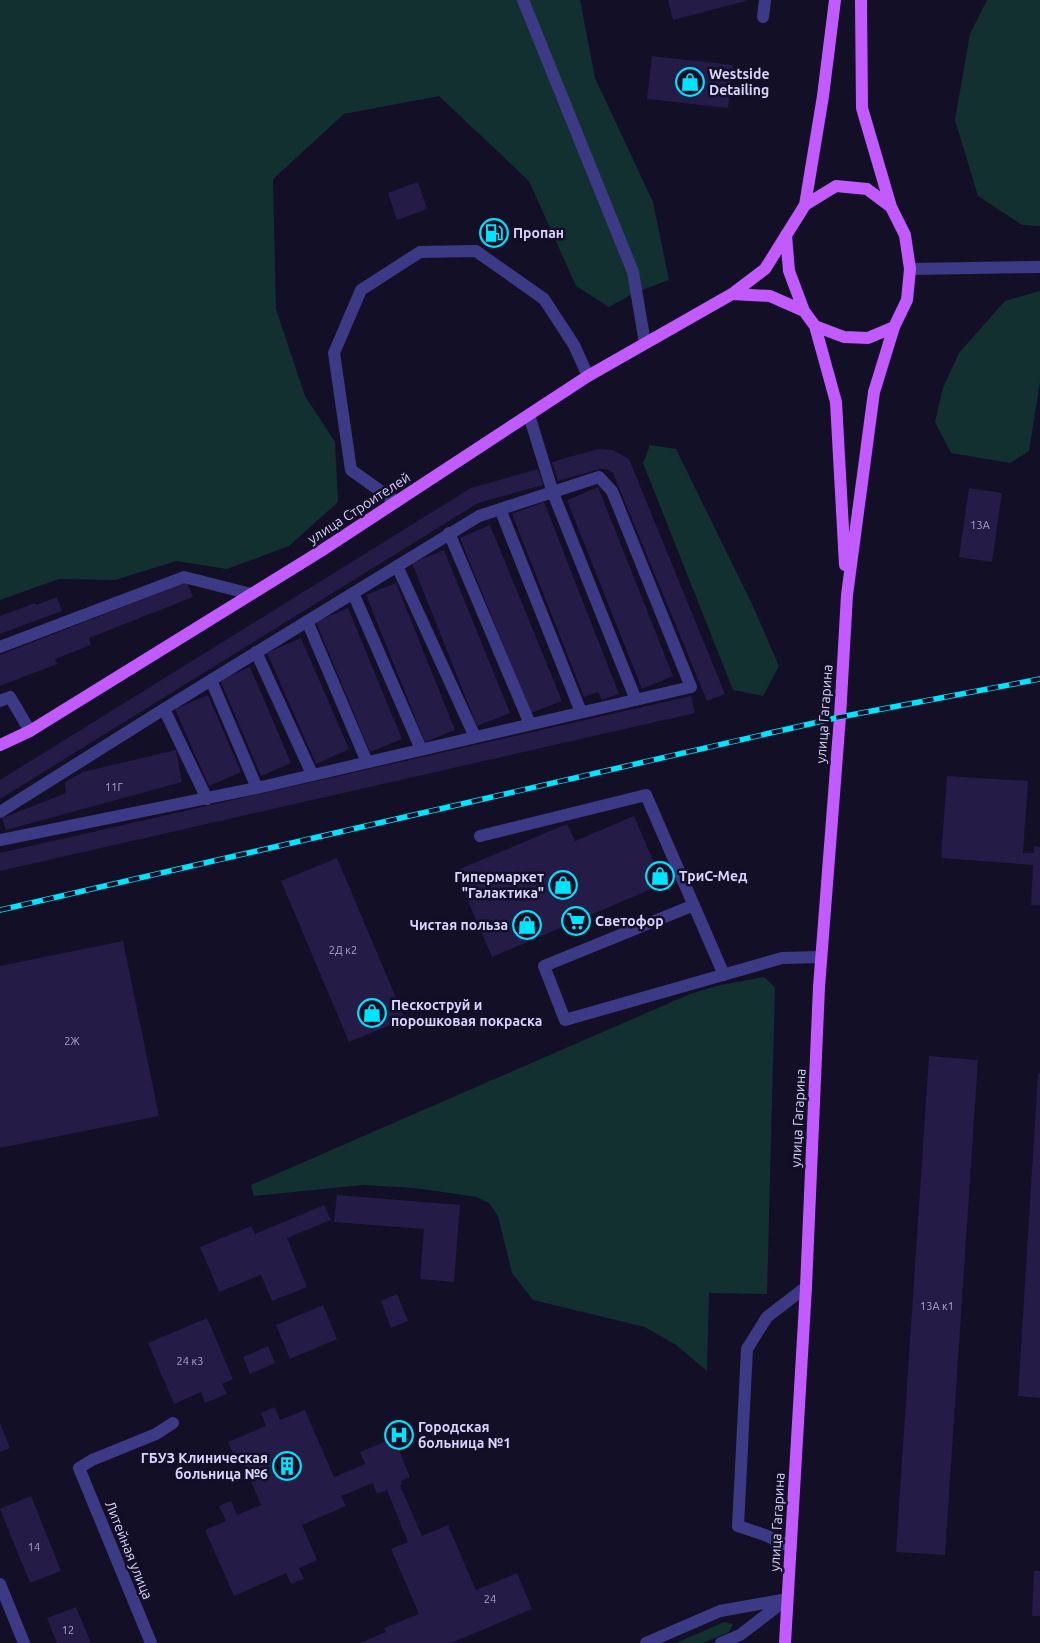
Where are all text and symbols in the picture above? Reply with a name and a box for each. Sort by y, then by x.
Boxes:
place label: Westside Detailing [709,66,769,98]
shop icon: Westside Detailing [675,67,705,97]
fuel station icon: Пропан [479,218,509,248]
place label: Пропан [513,225,564,241]
street label: улица Строителей [305,469,413,547]
house number: 13А [970,519,991,531]
street label: улица Гагарина [813,664,835,764]
house number: 11Г [105,781,123,793]
shop icon: ТриС-Мед [645,861,675,891]
place label: ТриС-Мед [679,868,747,884]
place label: Гипермаркет "Галактика" [454,869,544,901]
shop icon: Гипермаркет "Галактика" [548,870,578,900]
supermarket icon: Светофор [561,906,591,936]
shop icon: Чистая польза [512,910,542,940]
place label: Светофор [595,913,664,929]
place label: Чистая польза [410,917,508,933]
house number: 2Д к2 [329,944,357,956]
place label: Пескоструй и порошковая покраска [391,997,542,1029]
shop icon: Пескоструй и порошковая покраска [357,998,387,1028]
house number: 2Ж [64,1035,80,1047]
street label: улица Гагарина [787,1068,809,1168]
house number: 13А к1 [920,1300,954,1312]
house number: 24 к3 [177,1355,203,1367]
place label: Городская больница №1 [418,1419,511,1451]
hospital icon: Городская больница №1 [384,1420,414,1450]
place label: ГБУЗ Клиническая больница №6 [141,1450,268,1482]
building icon: ГБУЗ Клиническая больница №6 [272,1451,302,1481]
street label: улица Гагарина [766,1472,788,1572]
street label: Литейная улица [102,1498,156,1602]
house number: 14 [28,1541,40,1553]
house number: 24 [484,1593,496,1605]
house number: 12 [62,1624,74,1636]

